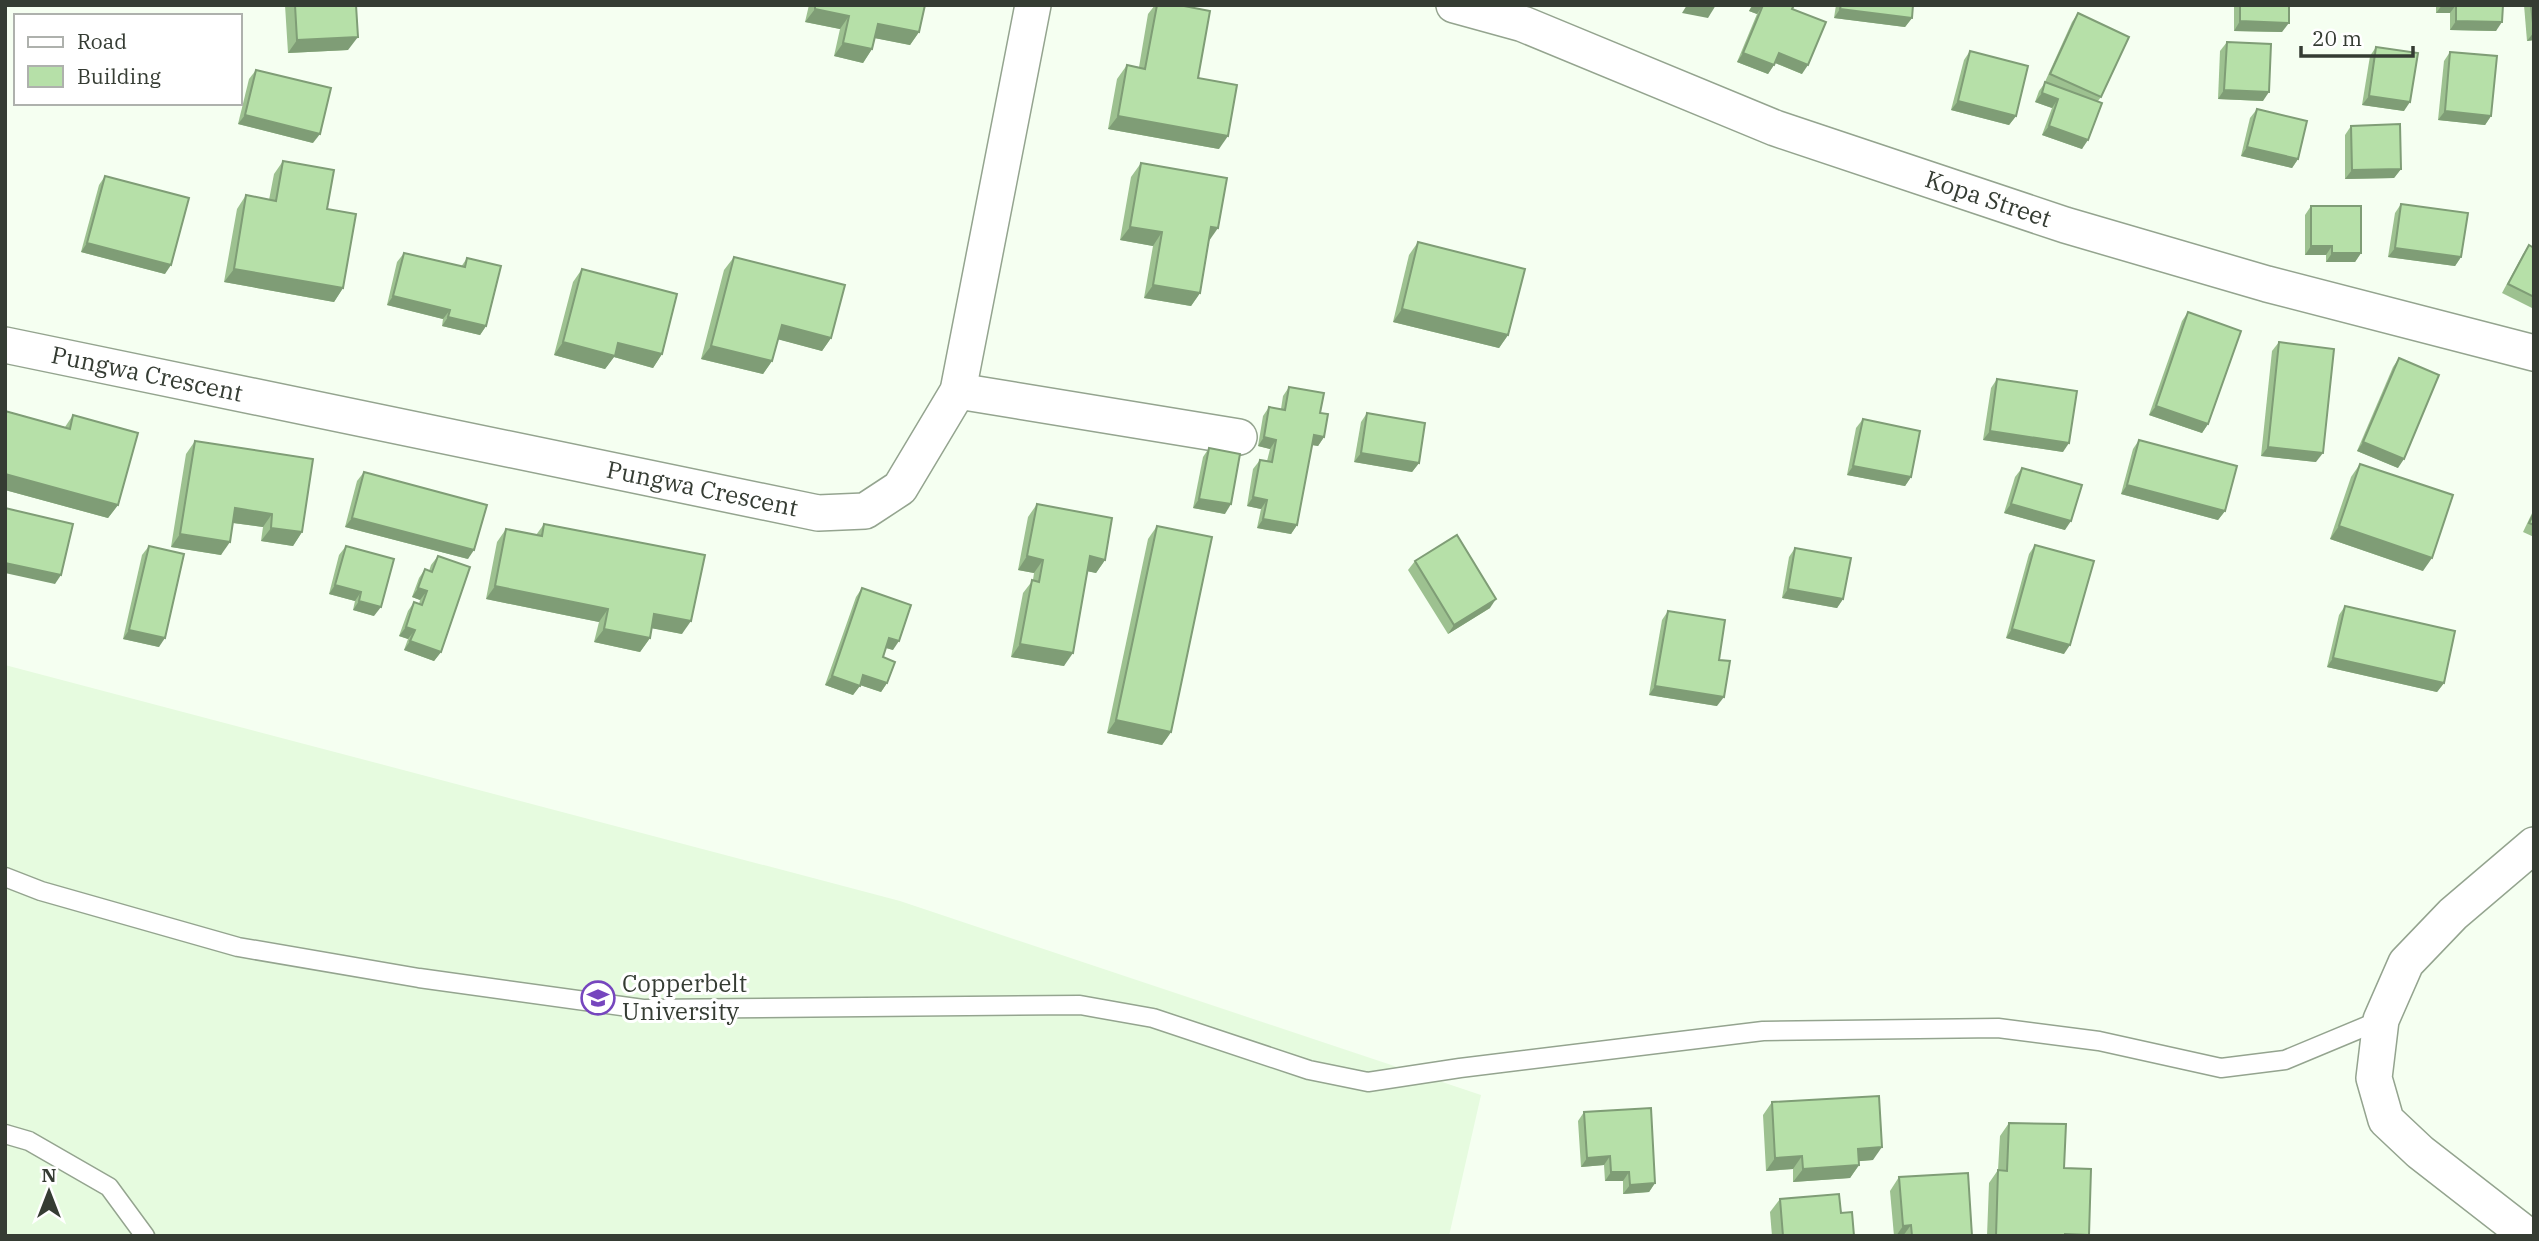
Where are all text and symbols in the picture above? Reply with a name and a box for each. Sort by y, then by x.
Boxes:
legend [14,14,242,105]
scale bar [2301,14,2413,58]
text: 20 m [2312,24,2362,52]
text: Road [77,27,127,55]
text: Building [77,62,162,90]
street label: Kopa Street [1921,162,2056,234]
street label: Pungwa Crescent [49,338,246,409]
street label: Pungwa Crescent [604,453,801,523]
place label: Copperbelt University [622,967,747,1027]
school or university icon: Copperbelt University [579,979,617,1017]
north arrow [14,1157,84,1227]
text: N [41,1163,57,1187]

